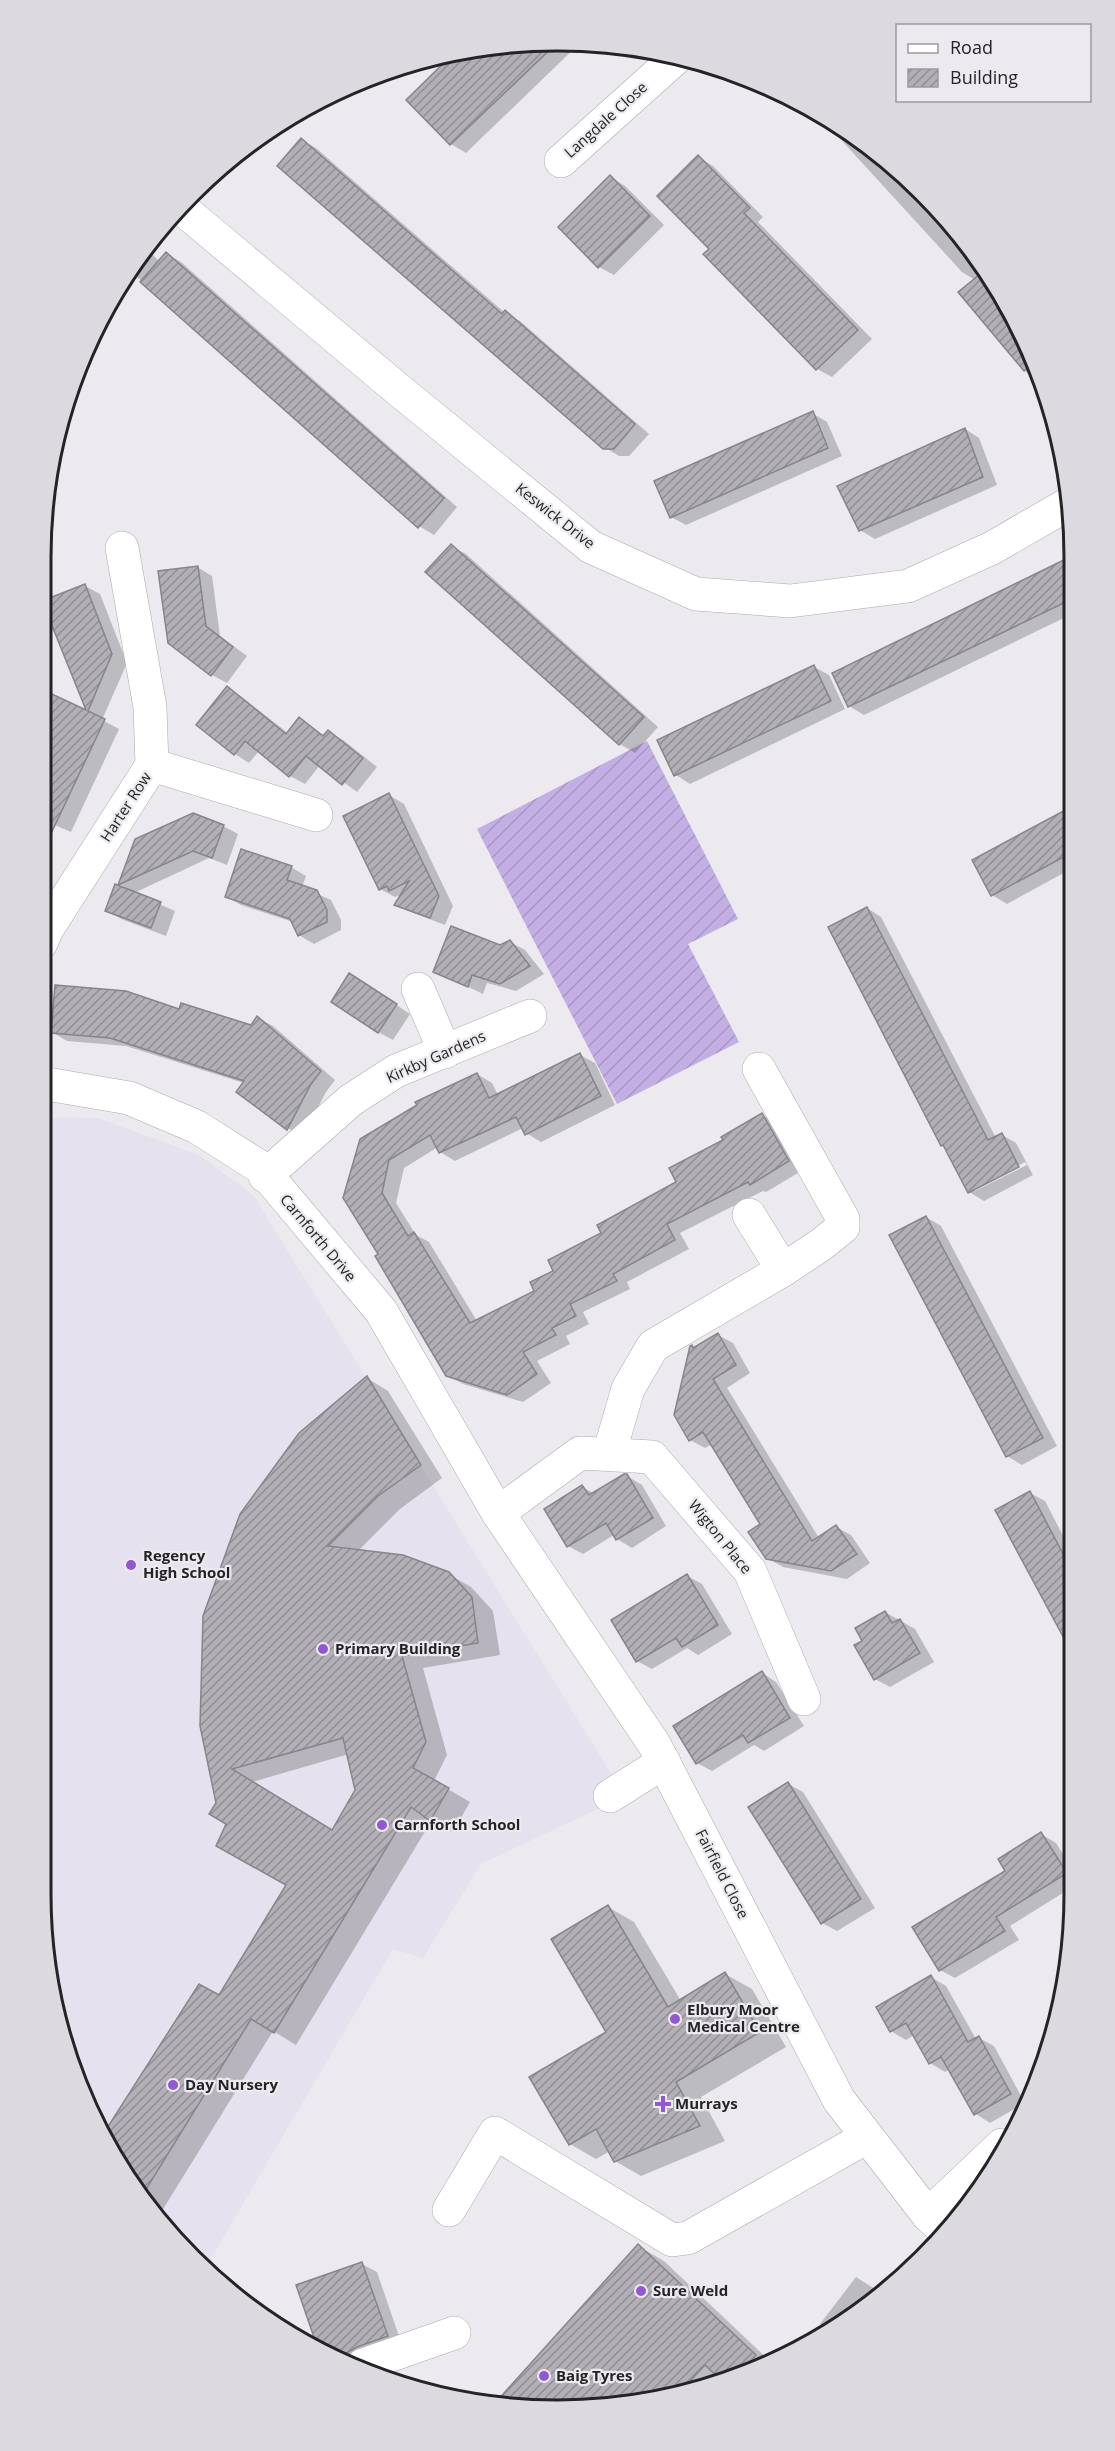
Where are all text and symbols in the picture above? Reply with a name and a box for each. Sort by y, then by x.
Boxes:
legend [896,24,1091,102]
text: Road [950,35,993,59]
text: Building [950,65,1018,89]
street label: Langdale Close [560,77,651,162]
street label: Keswick Drive [512,478,600,553]
street label: Harter Row [95,767,155,845]
street label: Kirkby Gardens [383,1025,488,1087]
street label: Carnforth Drive [276,1189,361,1285]
street label: Wigton Place [685,1495,757,1578]
place label: Regency High School [143,1545,230,1582]
marker: Regency High School [124,1558,138,1572]
place label: Primary Building [335,1638,461,1658]
marker: Primary Building [316,1642,330,1656]
place label: Carnforth School [394,1814,520,1834]
marker: Carnforth School [375,1818,389,1832]
street label: Fairfield Close [692,1825,754,1922]
place label: Elbury Moor Medical Centre [687,1999,800,2036]
marker: Elbury Moor Medical Centre [668,2012,682,2026]
place label: Day Nursery [185,2074,279,2094]
marker: Day Nursery [166,2078,180,2092]
place label: Murrays [675,2093,738,2113]
marker: Murrays [656,2097,670,2111]
place label: Sure Weld [653,2280,728,2300]
marker: Sure Weld [634,2284,648,2298]
place label: Baig Tyres [556,2365,632,2385]
marker: Baig Tyres [537,2369,551,2383]

